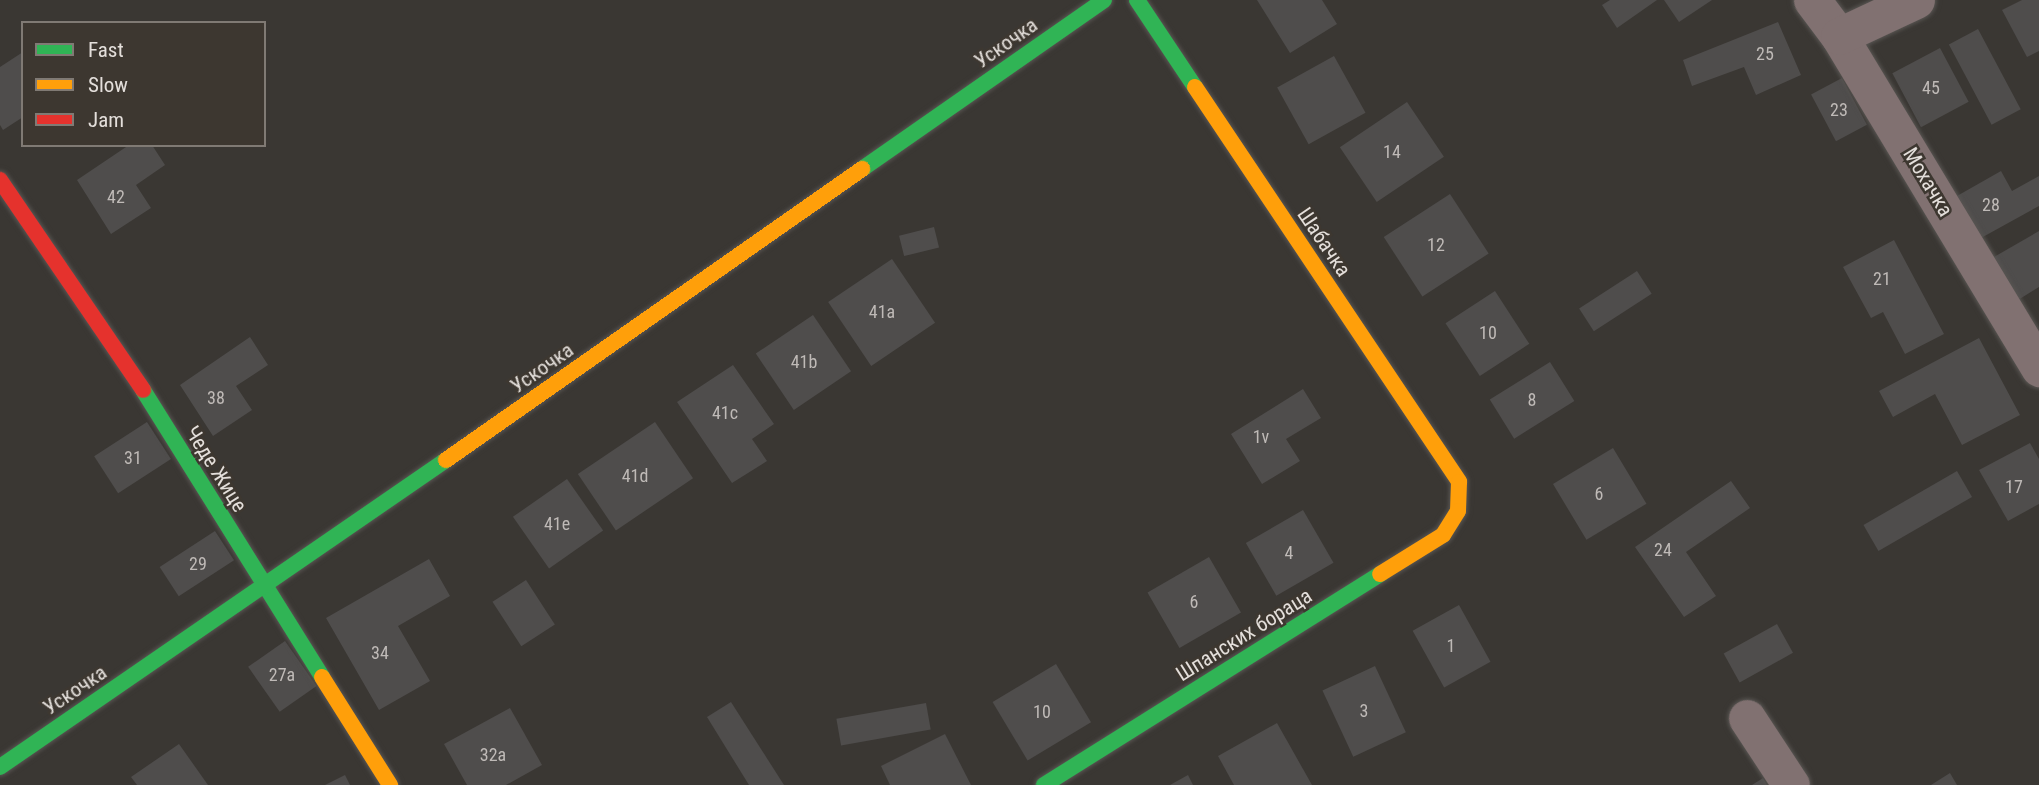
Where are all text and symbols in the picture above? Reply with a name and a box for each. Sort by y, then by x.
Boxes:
street label: Ускочка [970,12,1042,74]
legend [21,21,266,147]
text: Fast [88,38,124,62]
house number: 25 [1756,43,1774,65]
text: Slow [88,73,128,97]
house number: 45 [1922,77,1940,99]
house number: 23 [1830,99,1848,121]
text: Jam [88,108,124,132]
house number: 14 [1383,141,1401,163]
street label: Мохачка [1898,143,1958,221]
house number: 42 [107,186,125,208]
house number: 28 [1982,194,2000,216]
street label: Шабачка [1292,203,1356,281]
house number: 12 [1427,234,1445,256]
house number: 21 [1873,268,1891,290]
house number: 41a [869,301,895,323]
house number: 10 [1479,322,1497,344]
street label: Ускочка [506,337,578,399]
house number: 41b [791,351,817,373]
house number: 38 [207,387,225,409]
house number: 8 [1528,389,1536,411]
house number: 41c [712,402,738,424]
street label: Чеде Жице [180,421,252,517]
house number: 1v [1253,426,1269,448]
house number: 31 [124,447,142,469]
house number: 41d [622,465,648,487]
house number: 17 [2005,476,2023,498]
house number: 6 [1595,483,1603,505]
house number: 41e [544,513,570,535]
house number: 24 [1654,539,1672,561]
house number: 4 [1285,542,1293,564]
house number: 29 [189,553,207,575]
street label: Шпанских бораца [1171,583,1317,687]
house number: 6 [1190,591,1198,613]
house number: 1 [1447,635,1455,657]
house number: 34 [371,642,389,664]
street label: Ускочка [38,660,112,720]
house number: 27a [269,664,295,686]
house number: 3 [1360,700,1368,722]
house number: 10 [1033,701,1051,723]
house number: 32a [480,744,506,766]

